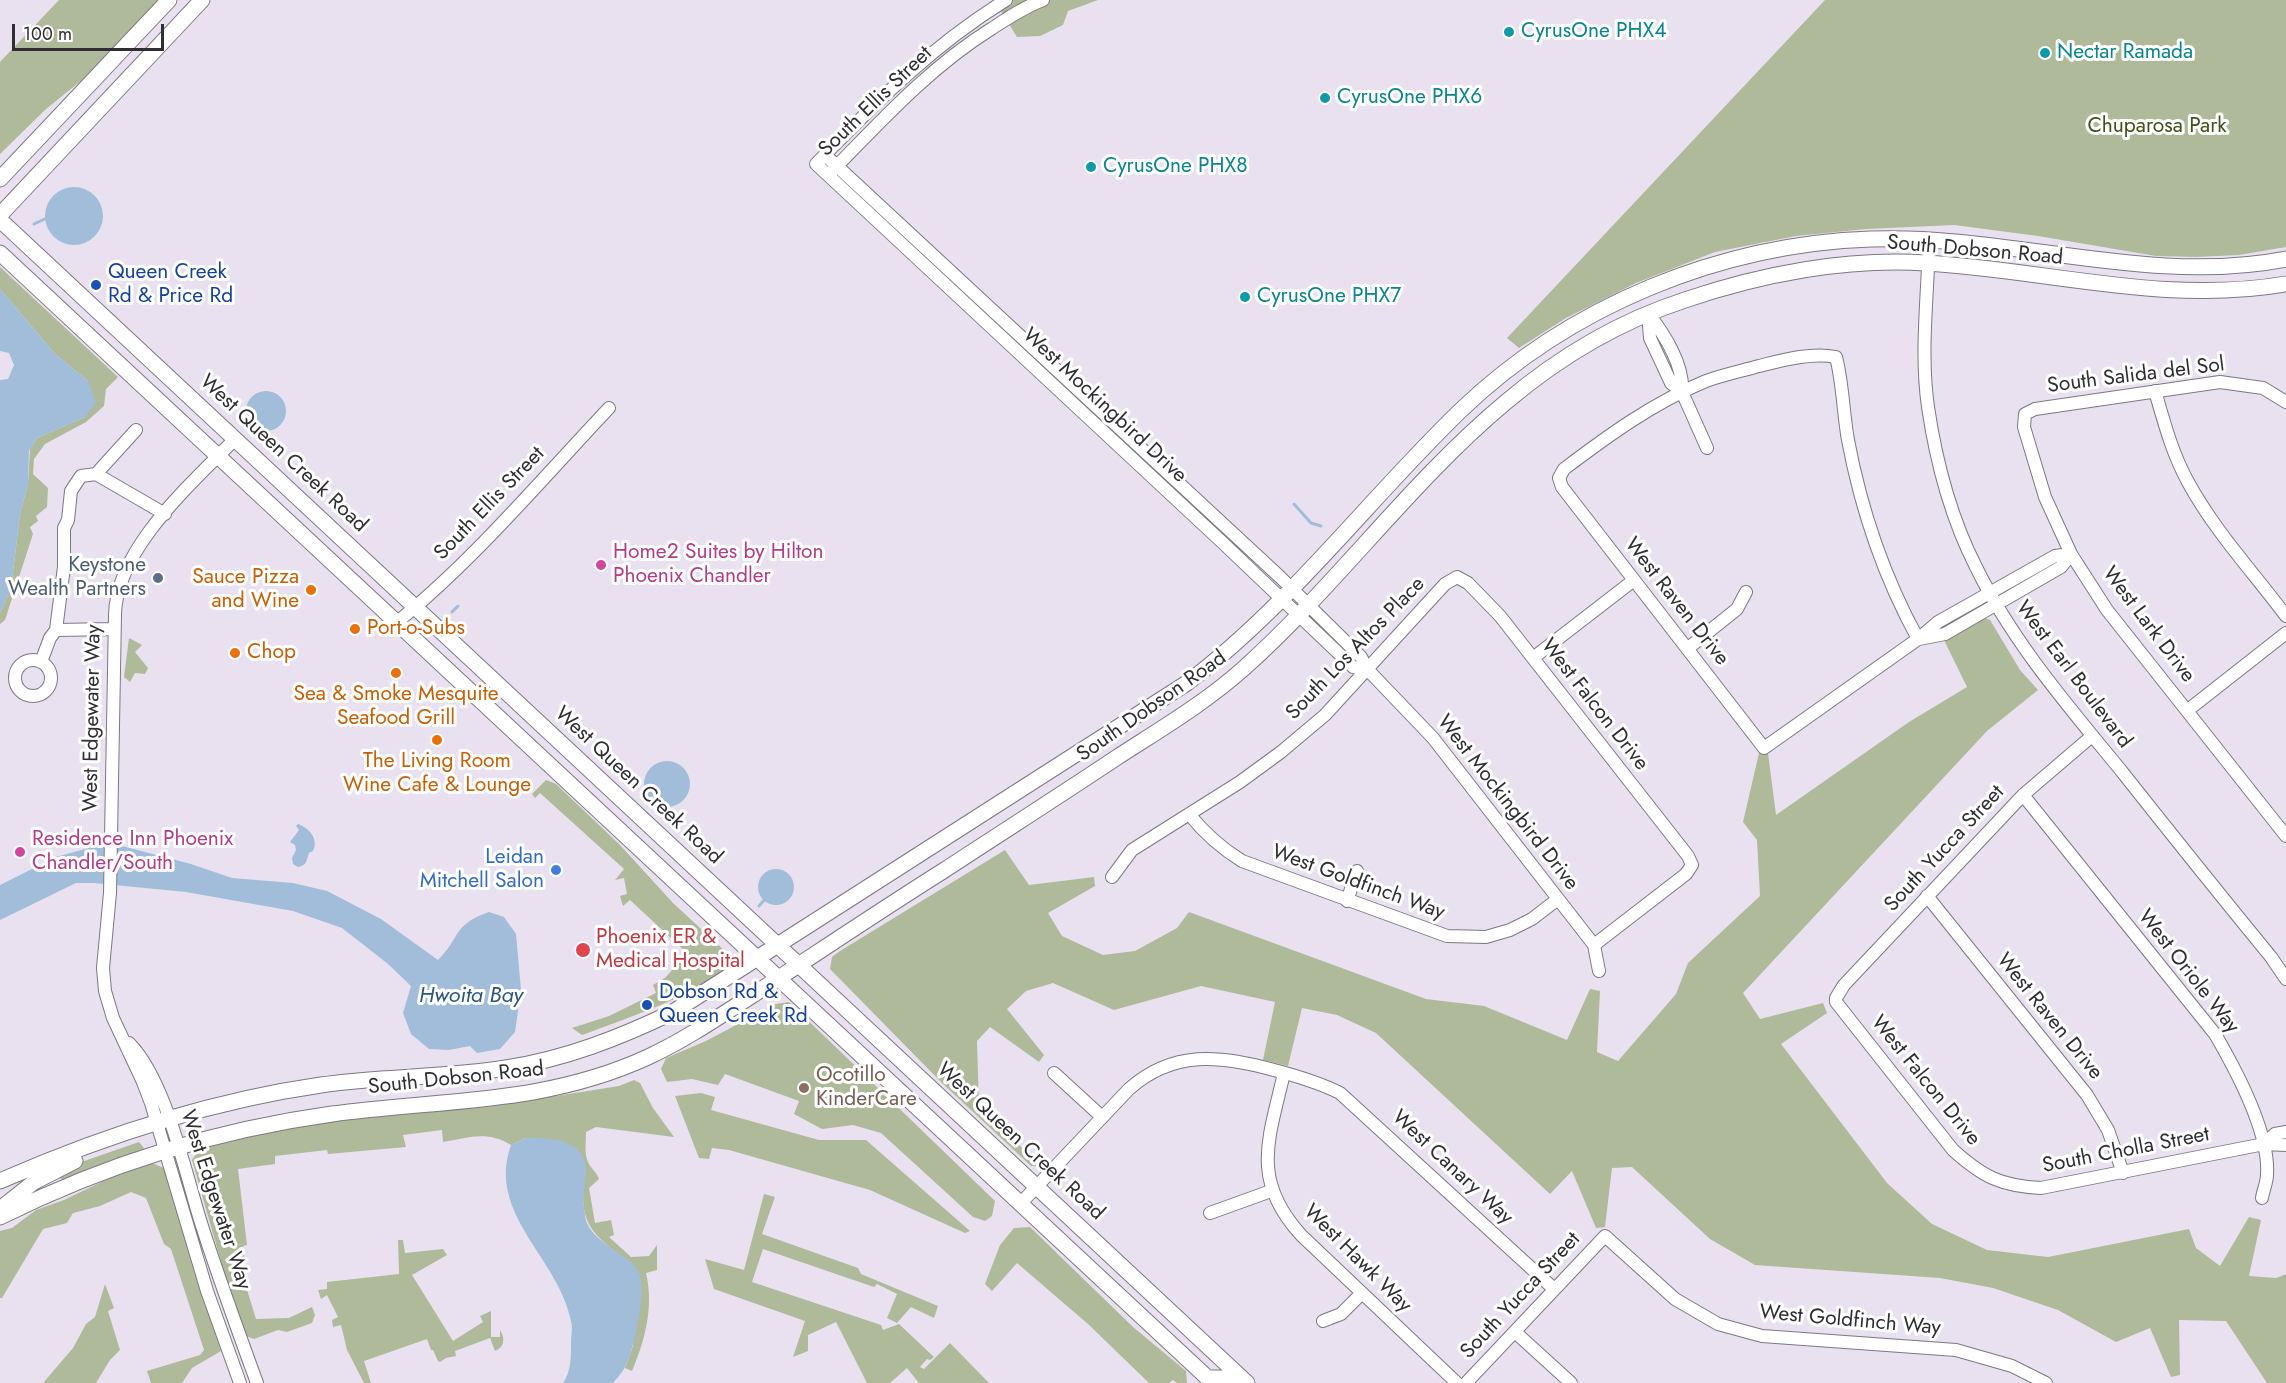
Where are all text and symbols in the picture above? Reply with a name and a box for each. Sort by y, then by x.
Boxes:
scale bar [15,12,166,50]
place label: CyrusOne PHX4 [1521,19,1666,45]
text: 100 m [23,21,72,47]
marker: CyrusOne PHX4 [1502,25,1516,39]
place label: Nectar Ramada [2057,40,2193,66]
street label: South Ellis Street [814,42,938,162]
marker: Nectar Ramada [2038,46,2052,60]
place label: CyrusOne PHX6 [1337,85,1482,111]
marker: CyrusOne PHX6 [1318,91,1332,105]
park label: Chuparosa Park [2087,114,2227,140]
place label: CyrusOne PHX8 [1103,154,1248,180]
marker: CyrusOne PHX8 [1084,160,1098,174]
street label: South Dobson Road [1886,231,2064,271]
place label: Queen Creek Rd & Price Rd [108,260,233,310]
marker: Queen Creek Rd & Price Rd [89,278,103,292]
place label: CyrusOne PHX7 [1257,284,1401,310]
marker: CyrusOne PHX7 [1238,290,1252,304]
street label: West Mockingbird Drive [1017,323,1191,489]
street label: South Salida del Sol [2046,353,2226,399]
street label: West Queen Creek Road [194,370,372,538]
street label: South Ellis Street [430,442,550,566]
street label: West Raven Drive [1618,533,1734,671]
place label: Home2 Suites by Hilton Phoenix Chandler [613,540,824,590]
place label: Keystone Wealth Partners [8,553,146,603]
marker: Home2 Suites by Hilton Phoenix Chandler [594,558,608,572]
street label: West Lark Drive [2096,562,2200,688]
place label: Sauce Pizza and Wine [192,565,299,615]
marker: Keystone Wealth Partners [151,571,165,585]
street label: South Los Altos Place [1281,572,1431,726]
marker: Sauce Pizza and Wine [304,583,318,597]
street label: West Earl Boulevard [2009,596,2137,754]
place label: Port-o-Subs [367,616,465,642]
marker: Port-o-Subs [348,622,362,636]
street label: West Edgewater Way [79,624,107,812]
street label: West Falcon Drive [1535,634,1653,776]
place label: Chop [247,640,296,666]
marker: Chop [228,646,242,660]
street label: South Dobson Road [1072,646,1232,768]
marker: Sea & Smoke Mesquite Seafood Grill [389,666,403,680]
place label: Sea & Smoke Mesquite Seafood Grill [293,682,499,732]
street label: West Queen Creek Road [549,702,727,870]
street label: West Mockingbird Drive [1431,710,1583,896]
marker: The Living Room Wine Cafe & Lounge [430,733,444,747]
place label: The Living Room Wine Cafe & Lounge [343,749,531,799]
street label: South Yucca Street [1880,780,2010,918]
place label: Residence Inn Phoenix Chandler/South [32,827,233,877]
street label: West Goldfinch Way [1268,840,1448,926]
marker: Residence Inn Phoenix Chandler/South [13,845,27,859]
place label: Leidan Mitchell Salon [420,845,544,895]
marker: Leidan Mitchell Salon [549,863,563,877]
street label: West Oriole Way [2132,905,2244,1039]
place label: Phoenix ER & Medical Hospital [596,925,745,975]
marker: Phoenix ER & Medical Hospital [574,941,592,959]
street label: West Raven Drive [1990,949,2108,1085]
place label: Dobson Rd & Queen Creek Rd [659,980,808,1030]
water label: Hwoita Bay [419,984,523,1010]
marker: Dobson Rd & Queen Creek Rd [640,998,654,1012]
street label: West Falcon Drive [1865,1011,1985,1151]
street label: South Dobson Road [367,1057,545,1101]
street label: West Queen Creek Road [931,1058,1109,1226]
place label: Ocotillo KinderCare [816,1063,917,1113]
marker: Ocotillo KinderCare [797,1081,811,1095]
street label: West Canary Way [1386,1105,1518,1231]
street label: West Edgewater Way [174,1107,256,1293]
street label: South Cholla Street [2040,1122,2212,1180]
street label: West Hawk Way [1298,1200,1416,1318]
street label: South Yucca Street [1456,1227,1586,1365]
street label: West Goldfinch Way [1758,1301,1942,1341]

